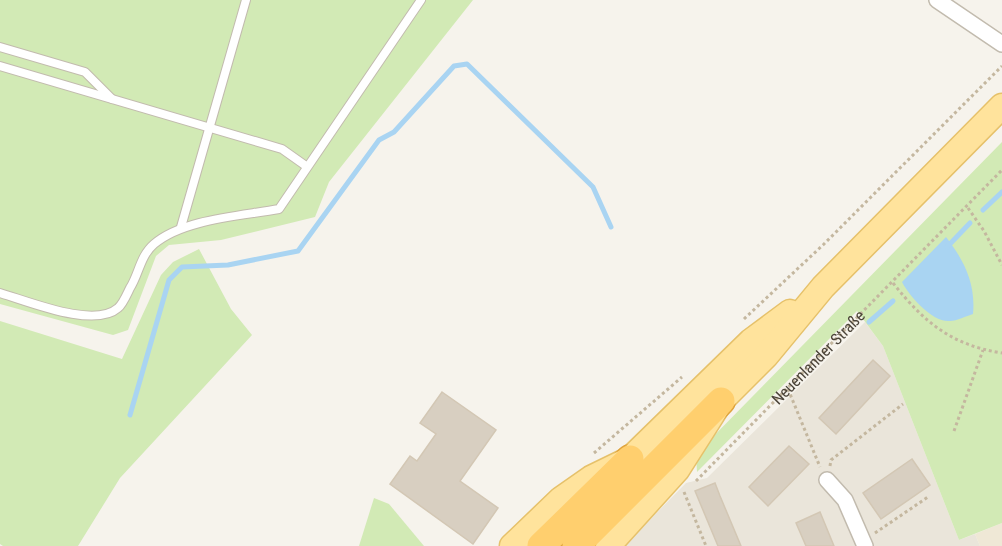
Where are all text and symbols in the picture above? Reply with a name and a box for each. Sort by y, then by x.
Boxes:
street label: Neuenlander Straße [768,306,869,408]

